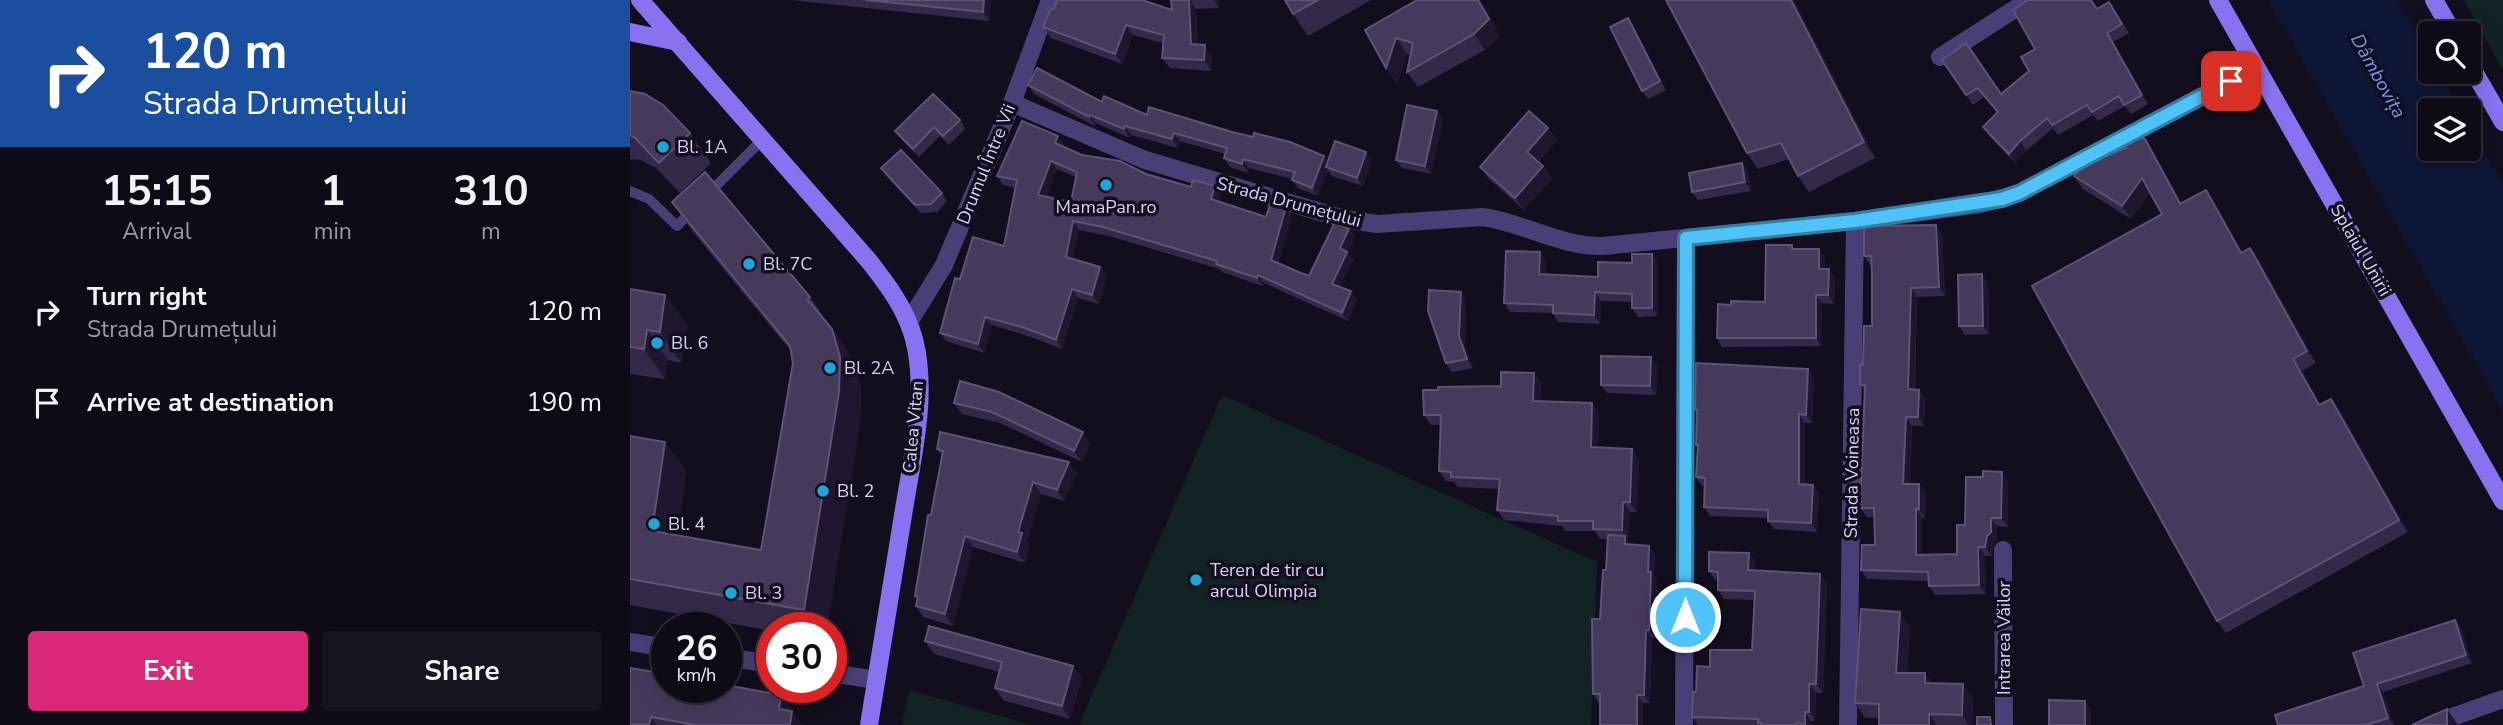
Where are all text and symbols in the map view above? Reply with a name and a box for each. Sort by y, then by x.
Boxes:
text: 120 m [143,18,287,85]
map controls [2418,21,2481,161]
button: search [2418,21,2481,84]
icon: right [28,28,119,119]
water label: Dâmbovița [2344,29,2412,123]
pin [2201,51,2261,111]
icon: arrive [2212,62,2250,100]
text: Strada Drumețului [143,82,407,125]
button: layers [2418,98,2481,161]
street label: Drumul Între Vii [951,100,1021,228]
place label: Bl. 1A [677,135,727,159]
marker: Bl. 1A [655,139,671,155]
text: 15:15 [101,163,212,220]
text: 1 [320,163,345,220]
text: 310 [453,163,529,220]
street label: Strada Drumețului [1214,171,1364,233]
marker: MamaPan.ro [1098,177,1114,193]
place label: MamaPan.ro [1055,195,1157,219]
street label: Splaiul Unirii [2325,199,2397,301]
text: Arrival [122,216,191,247]
text: min [314,216,352,247]
text: m [481,216,501,247]
place label: Bl. 7C [763,252,812,276]
marker: Bl. 7C [741,256,757,272]
text: Turn right [87,279,206,314]
icon: right [28,293,66,331]
text: 120 m [526,294,602,329]
text: Strada Drumețului [87,314,277,345]
place label: Bl. 6 [671,331,708,355]
marker: Bl. 6 [649,335,665,351]
place label: Bl. 2A [844,356,894,380]
marker: Bl. 2A [822,360,838,376]
street label: Calea Vitan [897,380,929,474]
icon: arrive [28,384,66,422]
text: Arrive at destination [87,385,334,420]
text: 190 m [526,385,602,420]
street label: Strada Voineasa [1839,407,1865,539]
place label: Bl. 2 [837,479,874,503]
marker: Bl. 2 [815,483,831,499]
place label: Bl. 4 [668,512,705,536]
marker: Bl. 4 [646,516,662,532]
place label: Teren de tir cu arcul Olimpia [1210,558,1324,603]
marker: Teren de tir cu arcul Olimpia [1188,572,1204,588]
position arrow [1648,580,1722,654]
place label: Bl. 3 [745,581,782,605]
street label: Intrarea Văilor [1992,581,2016,695]
marker: Bl. 3 [723,585,739,601]
speed limit sign: 30 [756,612,847,703]
text: 26 [675,625,718,672]
button: Exit [28,631,308,711]
button: Share [322,631,602,711]
text: km/h [677,663,716,687]

